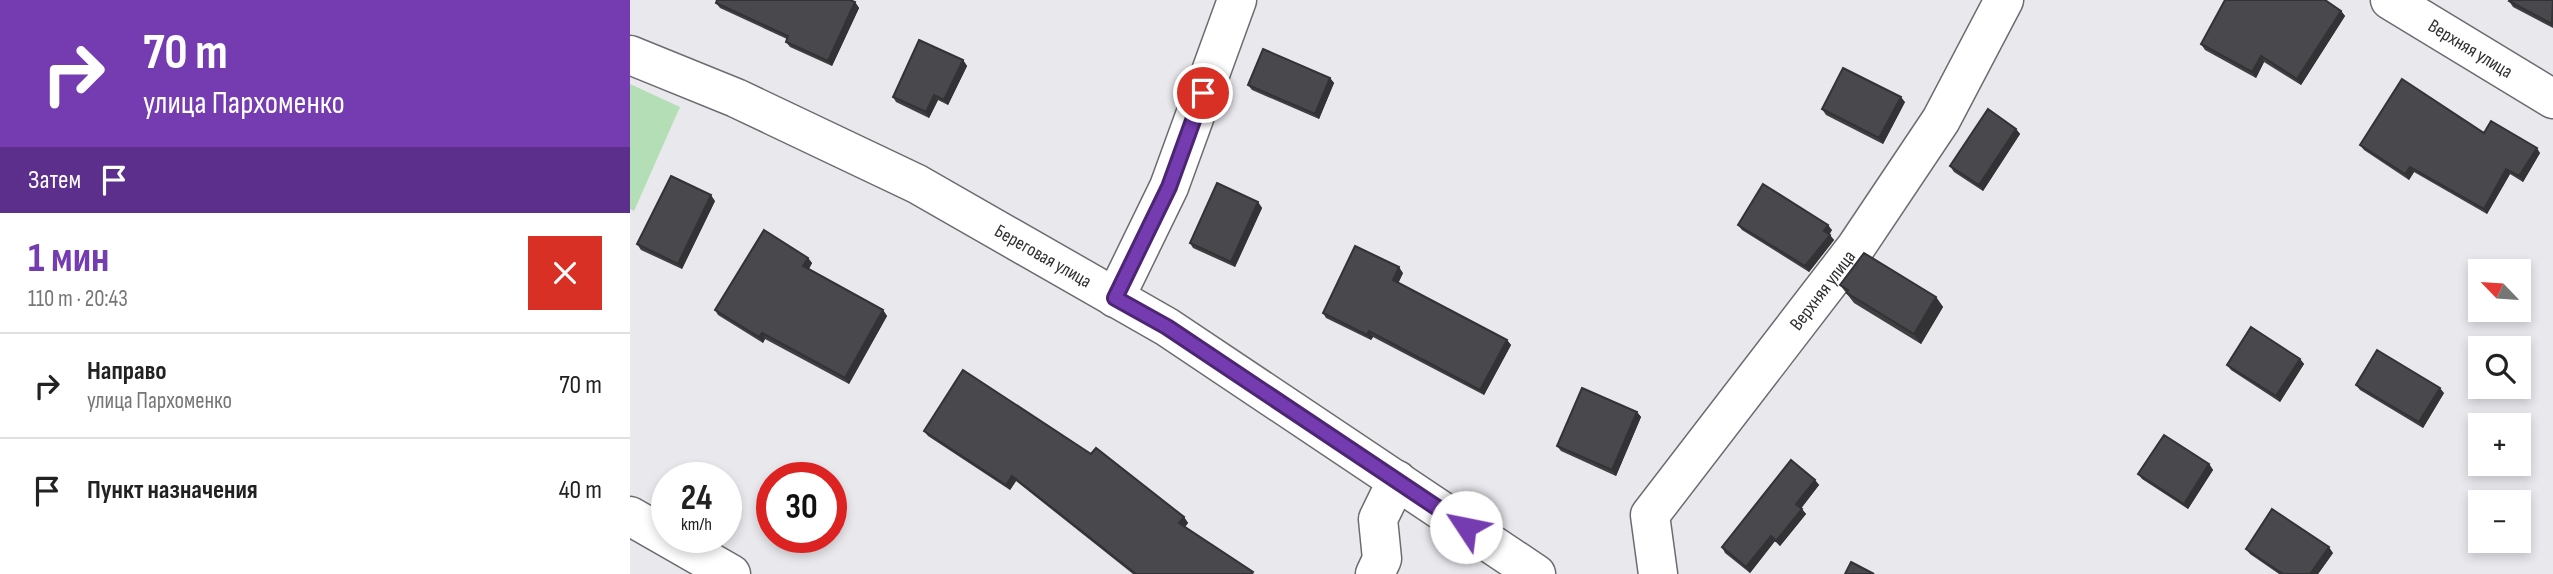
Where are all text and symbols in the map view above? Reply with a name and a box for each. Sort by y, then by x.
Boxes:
street label: Верхняя улица [2424,14,2517,83]
text: 70 m [143,24,228,83]
icon: right [28,28,119,119]
pin [1173,63,1233,123]
icon: arrive [1184,74,1222,112]
text: улица Пархоменко [143,84,345,123]
icon: arrive [95,161,133,199]
text: Затем [28,165,81,196]
street label: Береговая улица [991,219,1096,293]
text: 1 мин [28,233,109,284]
button: close [528,236,602,310]
street label: Верхняя улица [1785,246,1861,335]
north arrow [2468,259,2530,322]
map controls [2468,259,2531,553]
text: 110 m · 20:43 [28,285,128,313]
button: search [2468,336,2531,399]
text: Направо [87,356,166,387]
icon: right [28,367,66,405]
text: 70 m [559,370,602,401]
text: улица Пархоменко [87,387,232,415]
button: + [2468,413,2531,476]
speed limit sign: 30 [756,462,847,553]
icon: arrive [28,472,66,510]
text: Пункт назначения [87,475,258,506]
text: 40 m [559,475,602,506]
text: 24 [681,477,712,520]
position arrow [1429,490,1503,564]
button: − [2468,490,2531,553]
text: km/h [681,514,712,535]

